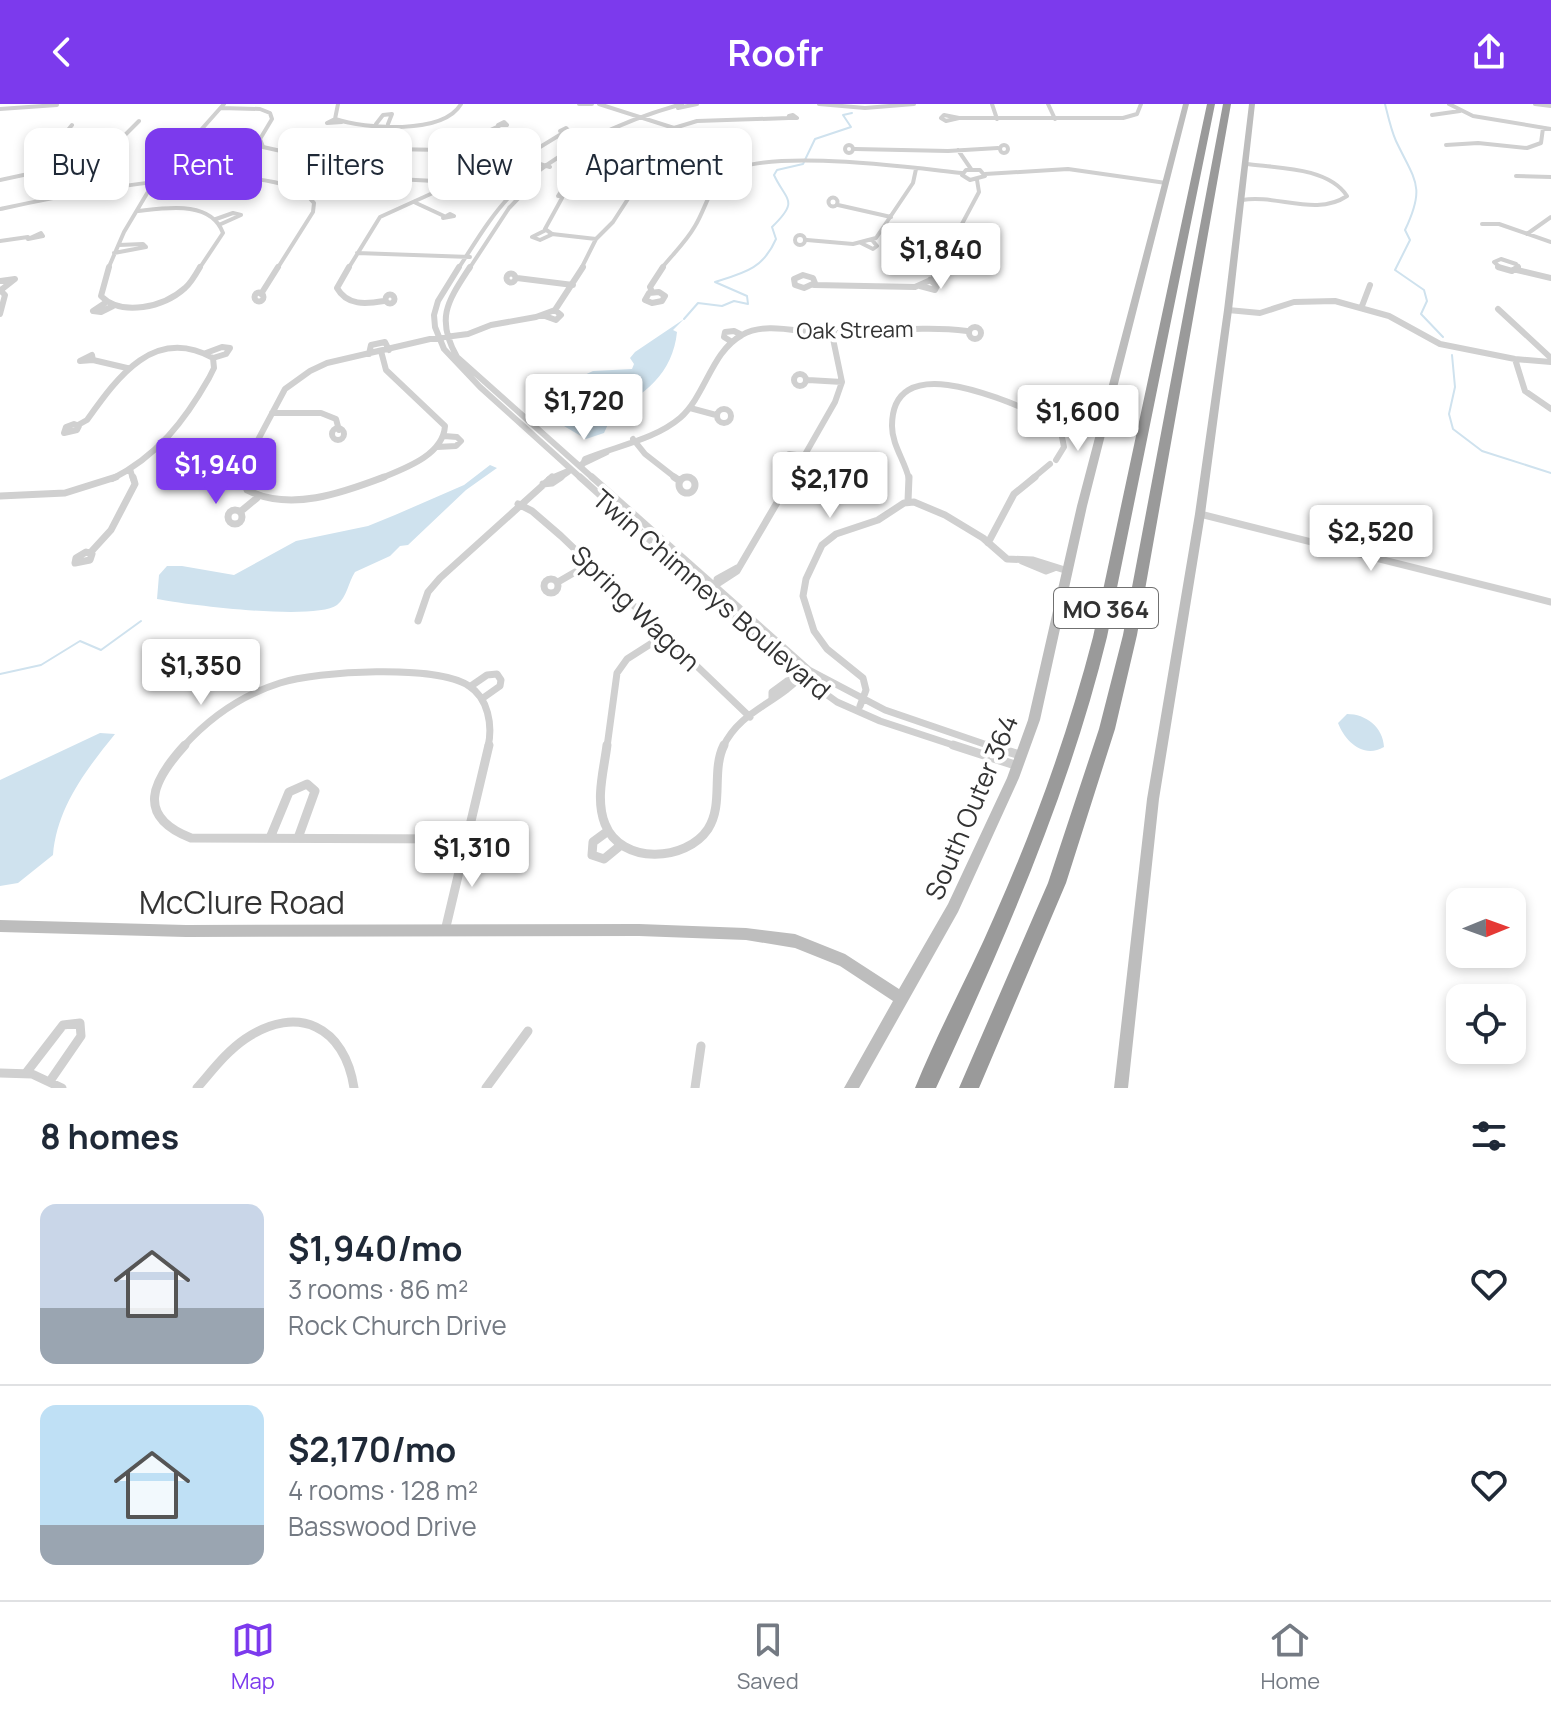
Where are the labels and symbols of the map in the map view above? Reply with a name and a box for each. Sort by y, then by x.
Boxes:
pin: $1,840 [876,223,1006,291]
street label: Oak Stream [796,314,914,346]
pin: $1,720 [519,374,649,442]
pin: $1,600 [1013,385,1143,453]
pin: $1,940 [151,438,281,506]
pin: $2,170 [765,452,895,520]
street label: Twin Chimneys Boulevard [585,481,839,707]
pin: $2,520 [1306,505,1436,573]
street label: Spring Wagon [564,537,708,679]
road number: MO 364 [1054,588,1158,628]
pin: $1,350 [136,639,266,707]
street label: South Outer 364 [916,709,1026,905]
pin: $1,310 [407,821,537,889]
street label: McClure Road [139,880,345,924]
north arrow [1446,888,1526,968]

